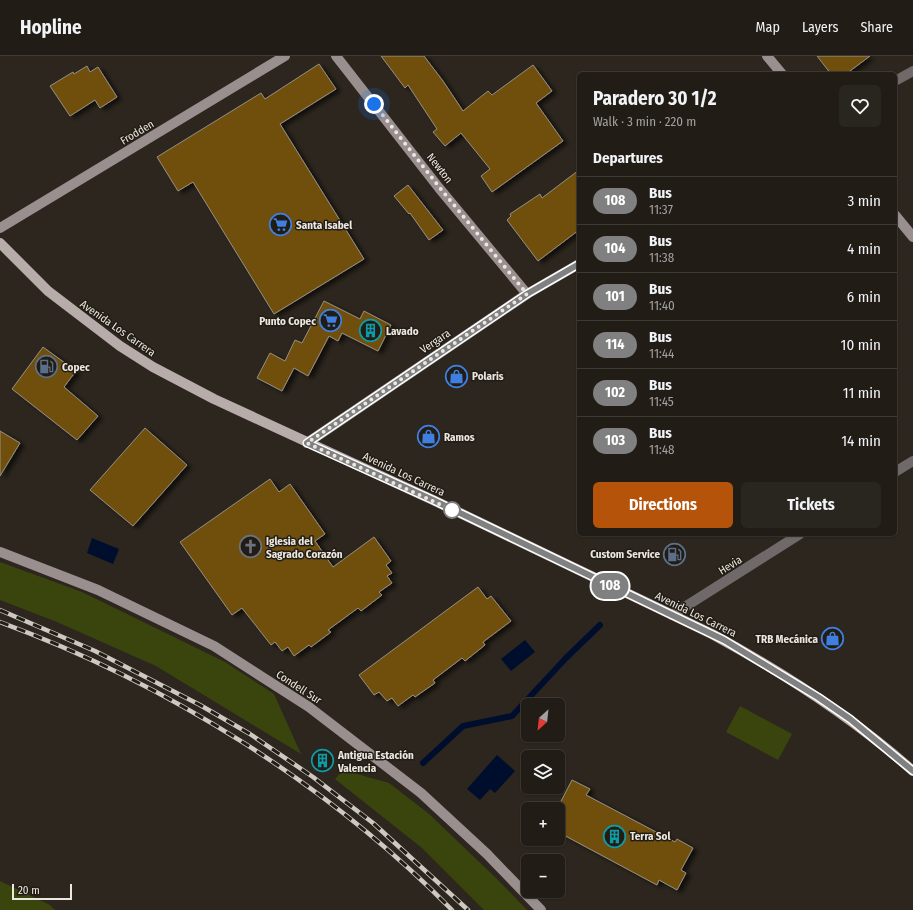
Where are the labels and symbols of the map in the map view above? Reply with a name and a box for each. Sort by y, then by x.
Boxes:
your location [364,94,384,114]
street label: Frodden [118,117,156,147]
street label: Newton [424,151,455,186]
supermarket icon: Santa Isabel [268,212,294,238]
place label: Santa Isabel [296,219,353,232]
street label: Avenida Los Carrera [78,298,158,359]
supermarket icon: Punto Copec [318,308,344,334]
place label: Punto Copec [259,315,316,328]
building icon: Lavado [358,318,384,344]
place label: Lavado [386,325,419,338]
street label: Vergara [418,327,453,356]
fuel station icon: Copec [34,354,60,380]
place label: Copec [62,361,90,374]
shop icon: Polaris [444,363,470,389]
place label: Polaris [472,370,504,383]
shop icon: Ramos [416,424,442,450]
place label: Ramos [444,431,475,444]
street label: Avenida Los Carrera [361,450,447,499]
unlabelled marker [443,501,461,519]
church icon: Iglesia del Sagrado Corazón [238,534,264,560]
place label: Iglesia del Sagrado Corazón [266,535,343,561]
fuel station icon: Custom Service [662,541,688,567]
place label: Custom Service [590,548,660,561]
street label: Hevia [716,553,744,578]
line badge: 108 [587,573,633,599]
street label: Avenida Los Carrera [653,589,739,640]
shop icon: TRB Mecánica [820,626,846,652]
place label: TRB Mecánica [756,633,819,646]
street label: Condell Sur [273,668,324,707]
north arrow [521,698,565,742]
building icon: Antigua Estación Valencia [310,748,336,774]
place label: Antigua Estación Valencia [337,749,414,775]
building icon: Terra Sol [602,823,628,849]
place label: Terra Sol [630,830,671,843]
scale bar [12,882,72,901]

